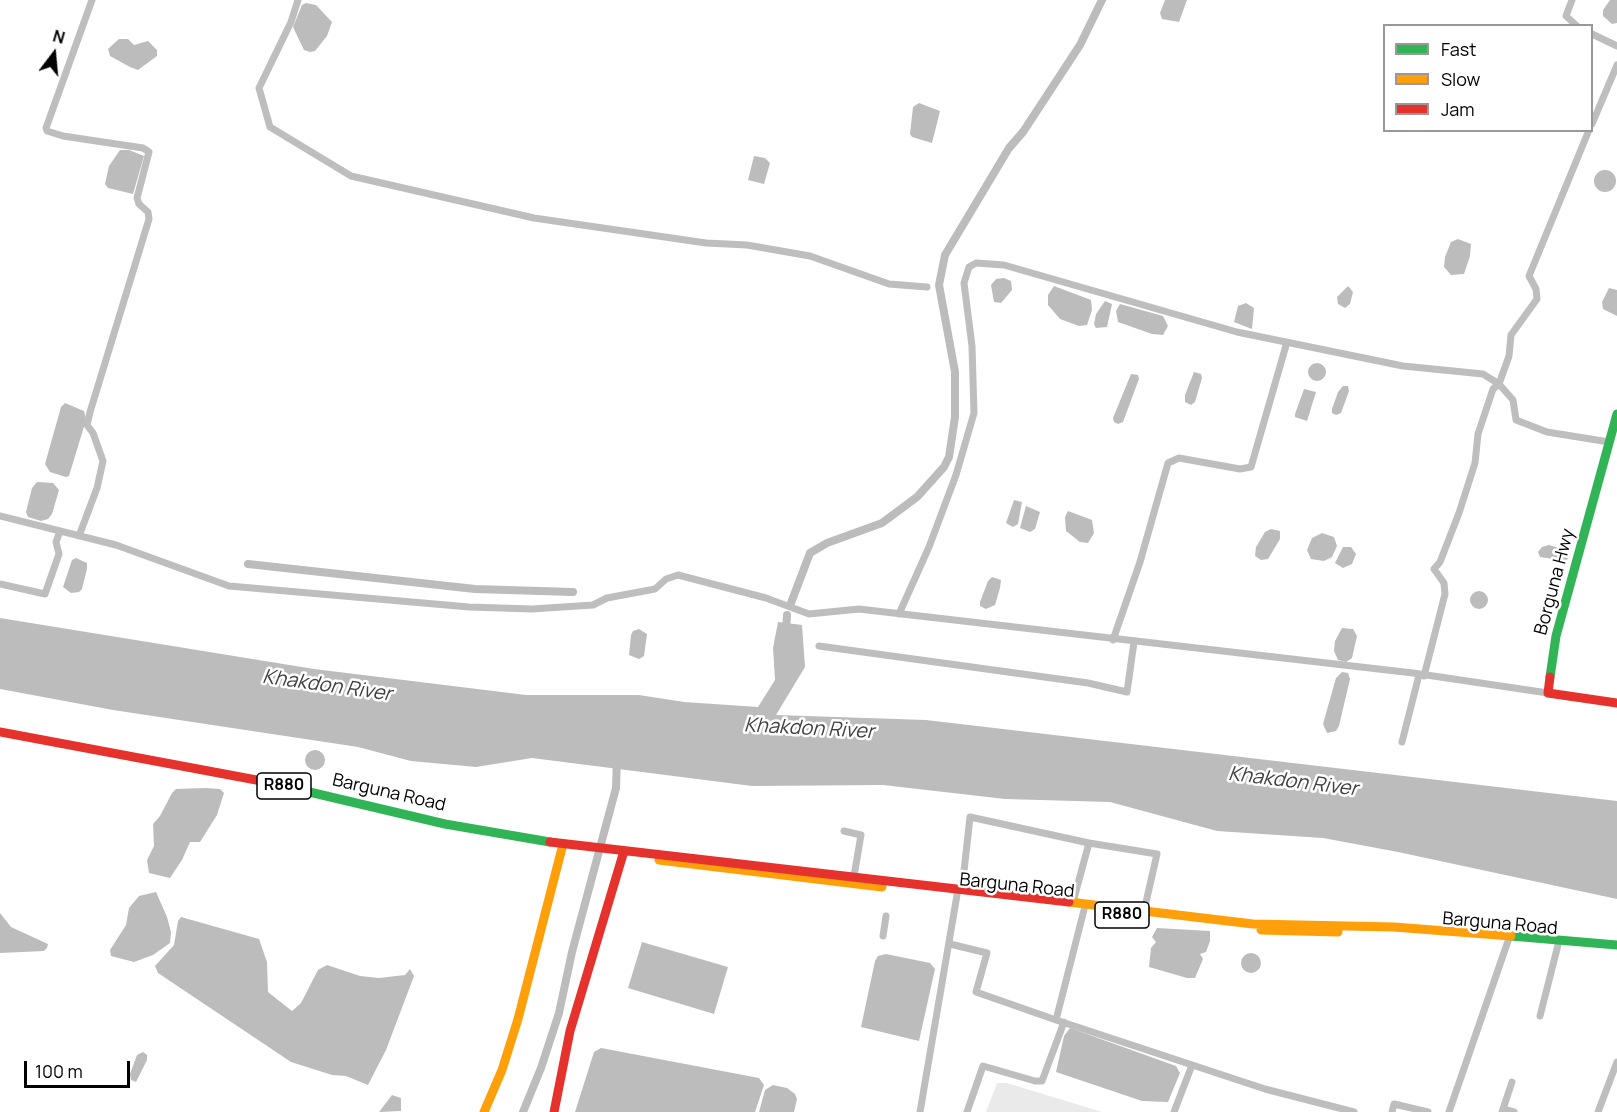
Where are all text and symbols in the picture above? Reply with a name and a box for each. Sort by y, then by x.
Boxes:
north arrow [24,24,84,84]
legend [1383,24,1593,132]
text: N [50,25,68,49]
text: Fast [1441,37,1476,61]
text: Slow [1441,67,1480,91]
text: Jam [1441,97,1475,121]
street label: Borguna Hwy [1530,527,1580,637]
water label: Khakdon River [261,665,393,707]
water label: Khakdon River [743,714,875,744]
water label: Khakdon River [1227,762,1359,802]
street label: Barguna Road [330,769,448,817]
road number: R880 [257,773,311,799]
street label: Barguna Road [958,869,1076,903]
road number: R880 [1095,902,1149,928]
street label: Barguna Road [1442,908,1558,940]
scale bar [27,1049,134,1087]
text: 100 m [35,1059,83,1083]

